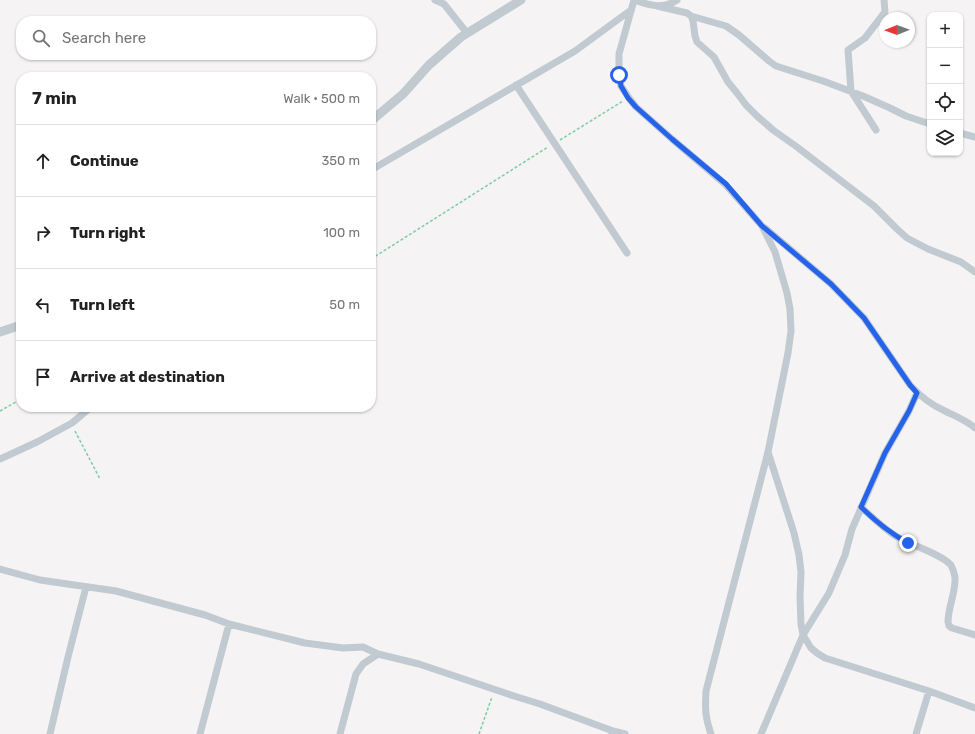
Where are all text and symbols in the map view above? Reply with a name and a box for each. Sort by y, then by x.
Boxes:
north arrow [879,12,915,48]
map controls [927,12,963,156]
button: + [927,12,963,48]
search box [16,16,376,60]
icon: search [30,27,52,49]
text: Search here [62,29,146,47]
button: − [927,48,963,84]
route start [610,66,628,84]
button: locate [927,84,963,120]
text: 7 min [32,88,77,108]
text: Walk · 500 m [283,91,360,106]
button: layers [927,120,963,156]
icon: ahead [32,150,54,172]
text: Continue [70,152,139,170]
text: 350 m [321,153,360,168]
icon: right [32,222,54,244]
text: Turn right [70,224,145,242]
text: 100 m [323,225,360,240]
icon: left [32,294,54,316]
text: Turn left [70,296,135,314]
text: 50 m [329,297,360,312]
icon: arrive [32,366,54,388]
text: Arrive at destination [70,368,225,386]
route end [899,534,917,552]

